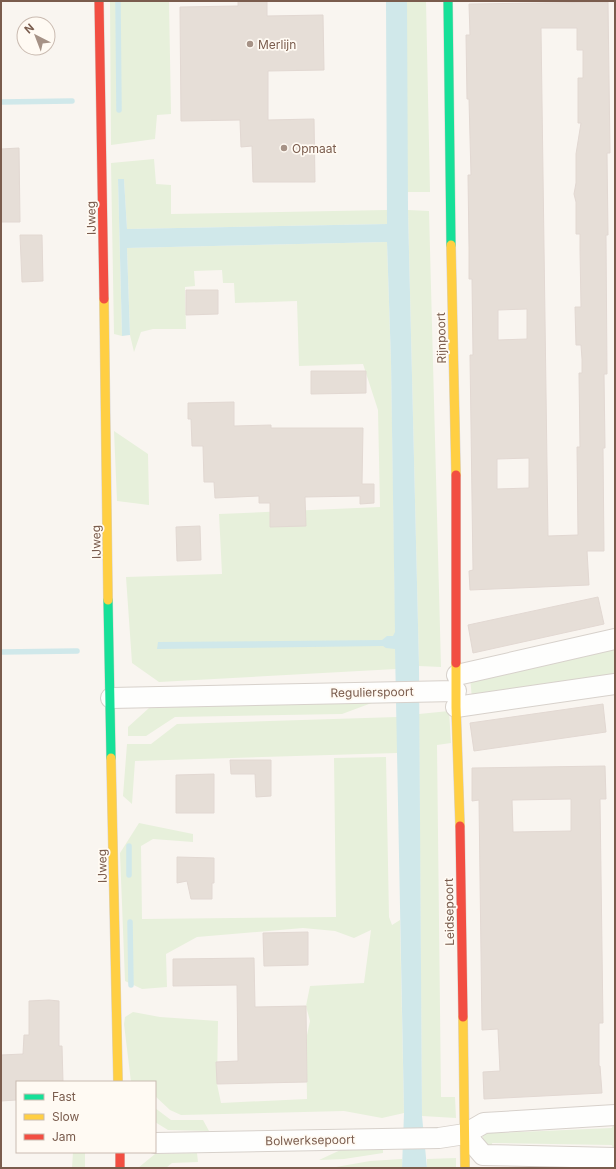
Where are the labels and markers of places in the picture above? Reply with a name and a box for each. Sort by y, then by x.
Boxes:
place label: Merlijn [258,37,296,52]
marker: Merlijn [245,39,255,49]
place label: Opmaat [292,141,337,156]
marker: Opmaat [279,143,289,153]

